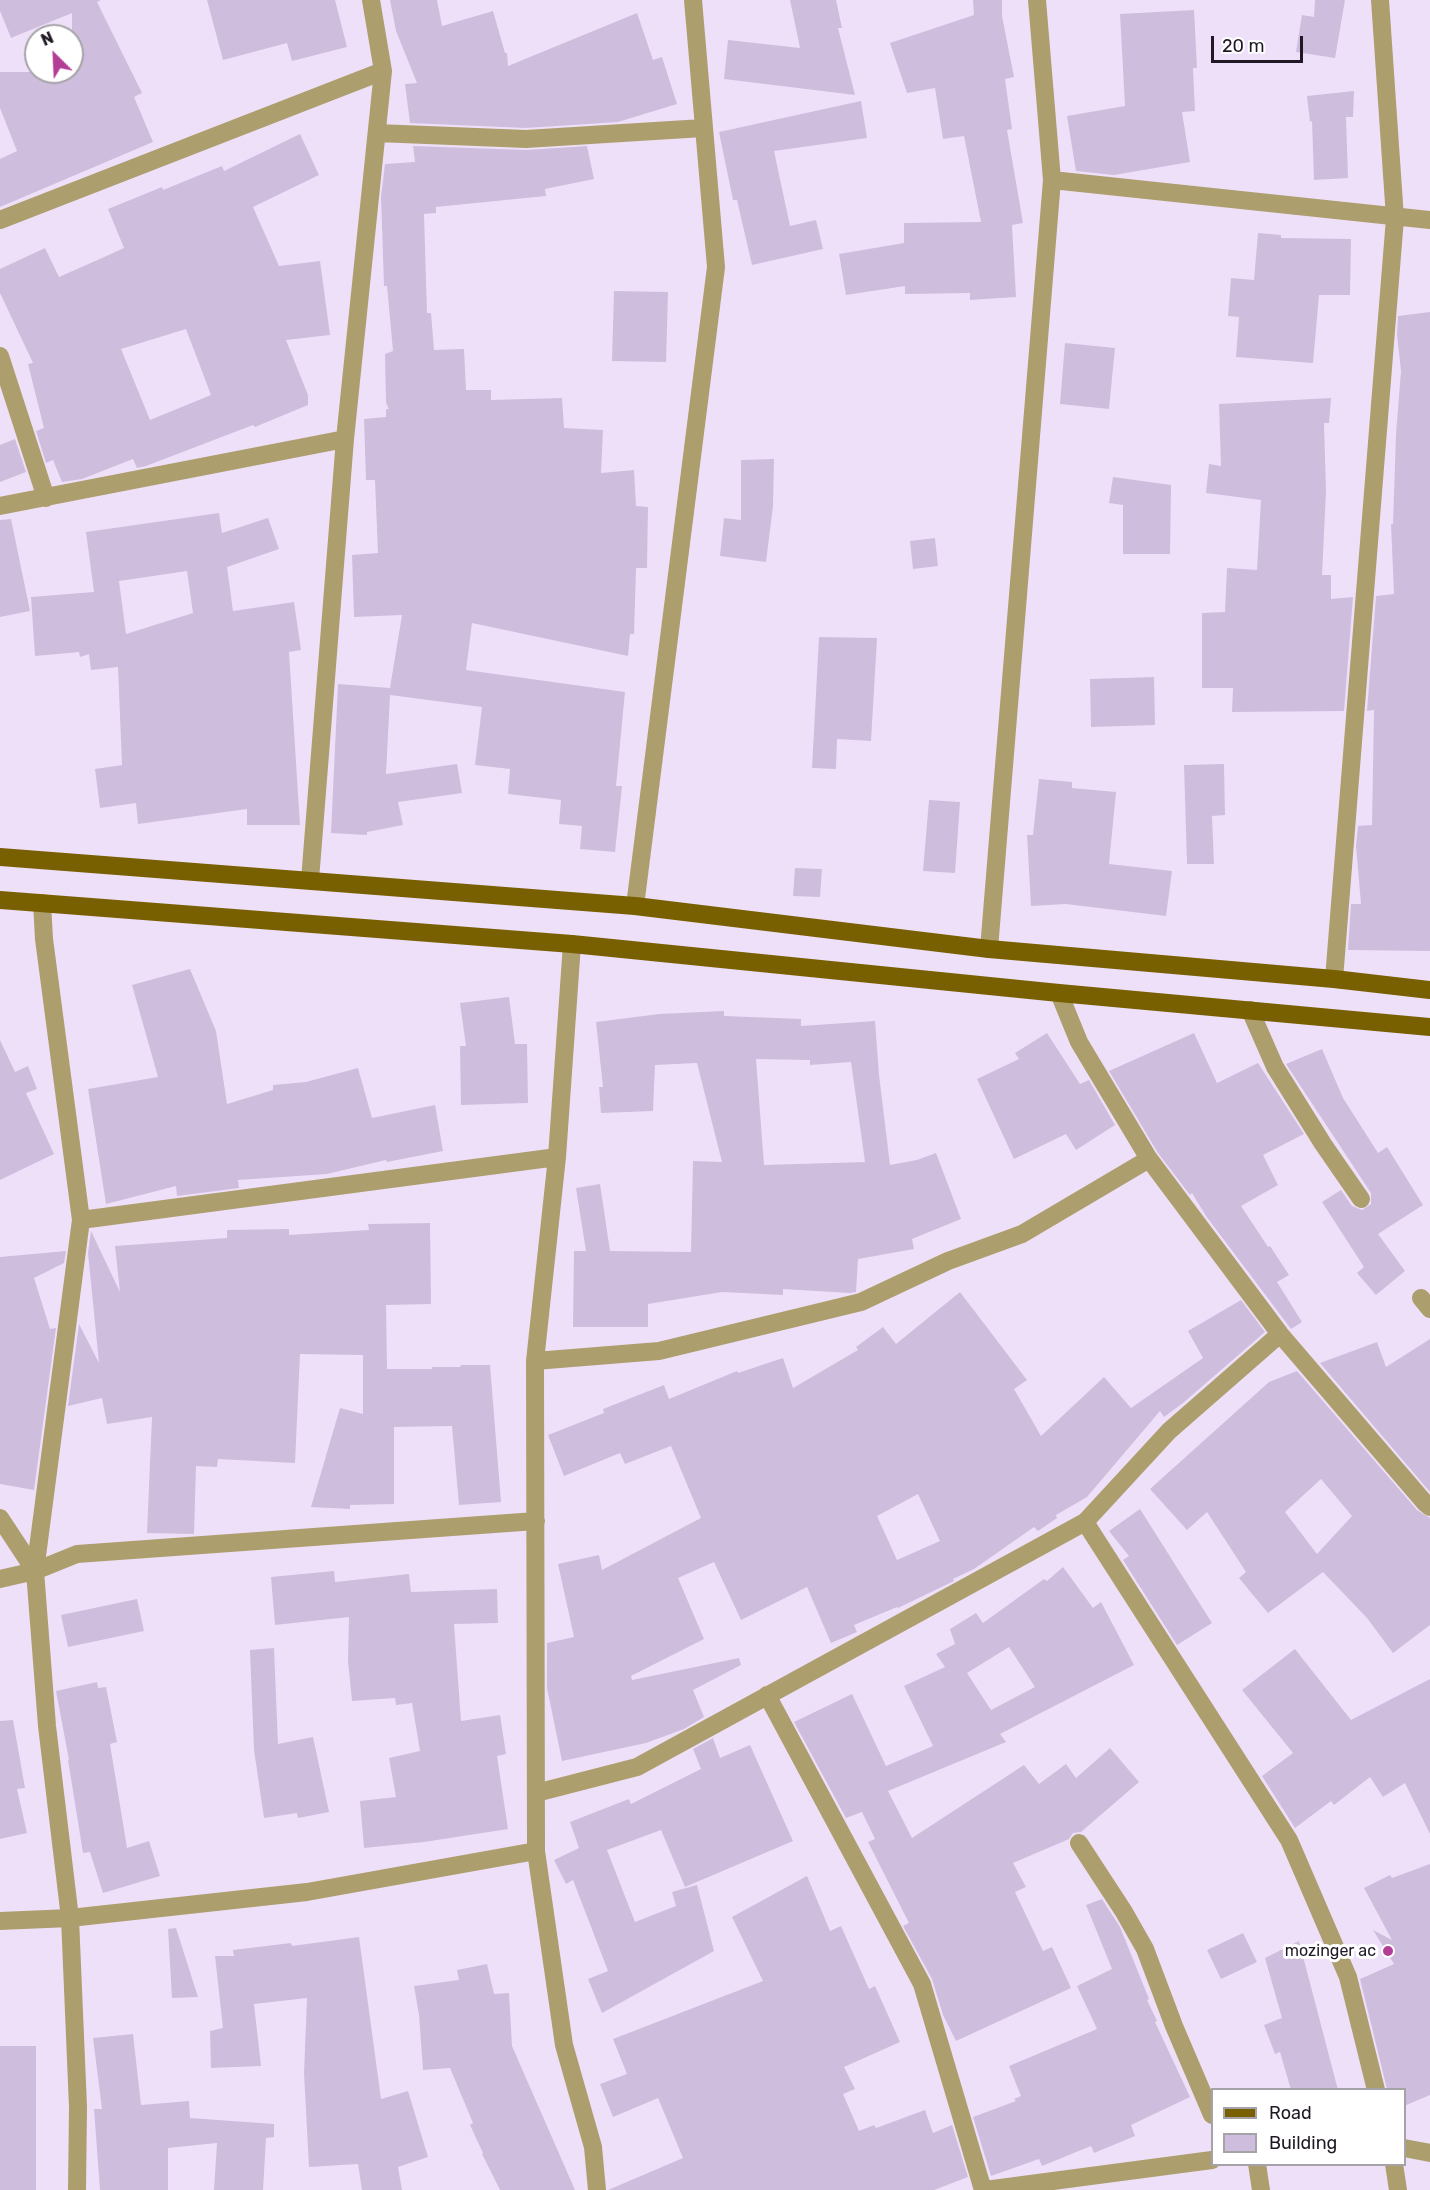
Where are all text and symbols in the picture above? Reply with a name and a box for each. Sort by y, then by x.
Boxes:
north arrow [24,24,84,84]
scale bar [1214,24,1306,62]
text: N [38,28,56,50]
text: 20 m [1222,35,1264,57]
place label: mozinger ac [1285,1941,1376,1961]
marker: mozinger ac [1381,1944,1395,1958]
legend [1211,2088,1406,2166]
text: Road [1269,2102,1312,2124]
text: Building [1269,2132,1337,2154]

